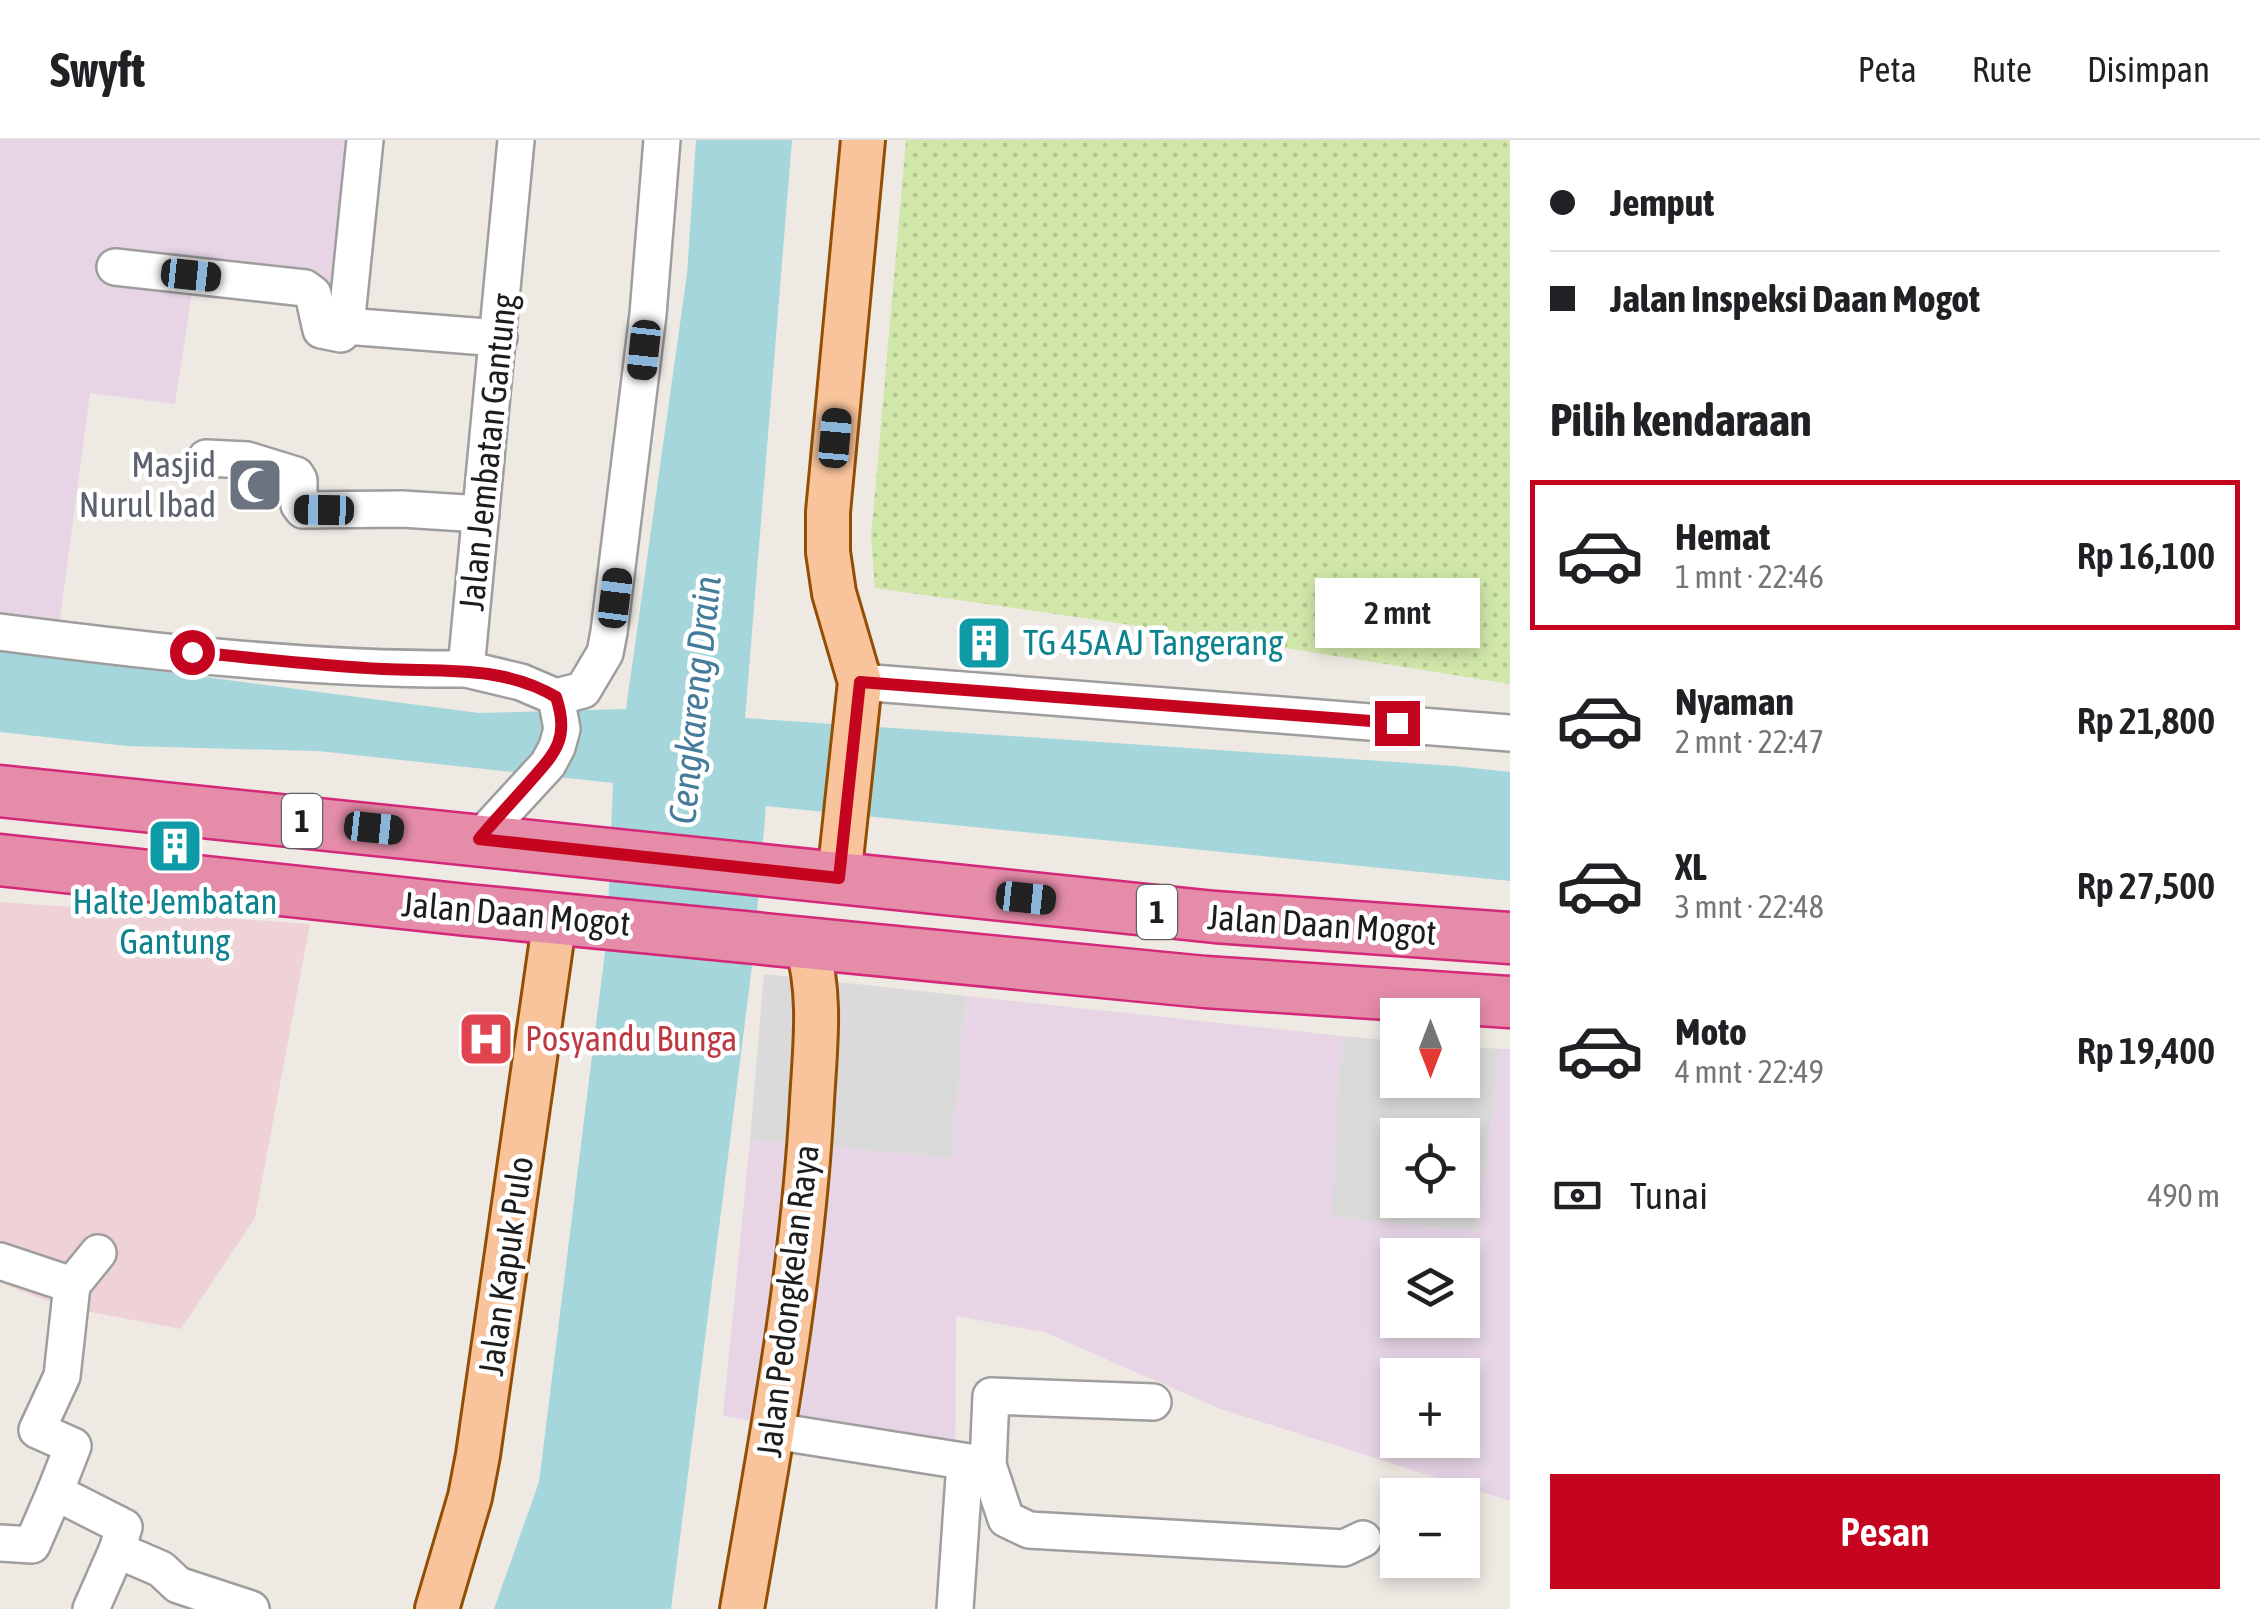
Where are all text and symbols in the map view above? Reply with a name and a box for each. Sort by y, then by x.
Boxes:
text: Swyft [50,42,145,97]
text: Peta [1858,49,1917,89]
text: Rute [1972,49,2032,89]
text: Disimpan [2087,49,2210,89]
text: Jemput [1610,181,1714,224]
car [160,257,222,293]
text: Jalan Inspeksi Daan Mogot [1610,277,1980,320]
street label: Jalan Jembatan Gantung [450,291,524,613]
car [626,319,662,381]
text: Pilih kendaraan [1550,394,1812,446]
car [817,407,853,469]
place label: Masjid Nurul Ibad [79,444,216,524]
mosque icon: Masjid Nurul Ibad [225,455,285,515]
car [294,494,354,526]
icon: car [1555,510,1645,600]
text: Hemat [1675,515,1770,558]
text: Rp 16,100 [2077,534,2215,577]
text: 1 mnt · 22:46 [1675,558,1824,595]
car [596,566,634,630]
water label: Cengkareng Drain [660,574,729,826]
callout: 2 mnt [1314,578,1480,648]
text: 2 mnt [1364,594,1431,631]
building icon: TG 45A AJ Tangerang [954,613,1014,673]
place label: TG 45A AJ Tangerang [1023,622,1283,662]
route start [170,630,215,675]
icon: car [1555,675,1645,765]
text: Nyaman [1675,680,1794,723]
text: Rp 21,800 [2077,699,2215,742]
route end [1375,701,1420,746]
text: 2 mnt · 22:47 [1675,723,1824,760]
road number: 1 [282,794,322,848]
car [343,810,405,846]
building icon: Halte Jembatan Gantung [145,816,205,876]
icon: car [1555,840,1645,930]
text: XL [1675,845,1707,888]
text: Rp 27,500 [2077,864,2215,907]
car [995,880,1057,916]
place label: Halte Jembatan Gantung [73,881,277,961]
street label: Jalan Daan Mogot [400,883,632,943]
road number: 1 [1137,885,1177,939]
text: 3 mnt · 22:48 [1675,888,1824,925]
street label: Jalan Daan Mogot [1206,896,1438,952]
north arrow [1380,998,1480,1098]
map controls [1380,998,1480,1578]
icon: car [1555,1005,1645,1095]
hospital icon: Posyandu Bunga [456,1009,516,1069]
text: Moto [1675,1010,1747,1053]
place label: Posyandu Bunga [525,1018,737,1058]
text: Rp 19,400 [2077,1029,2215,1072]
text: 4 mnt · 22:49 [1675,1053,1824,1090]
button: locate [1380,1118,1480,1218]
street label: Jalan Pedongkelan Raya [748,1142,826,1459]
street label: Jalan Kapuk Pulo [470,1154,540,1378]
icon: cash [1550,1168,1605,1223]
text: Tunai [1630,1174,1708,1217]
text: 490 m [2147,1177,2220,1214]
button: layers [1380,1238,1480,1338]
button: + [1380,1358,1480,1458]
button: Pesan [1550,1474,2220,1589]
button: − [1380,1478,1480,1578]

